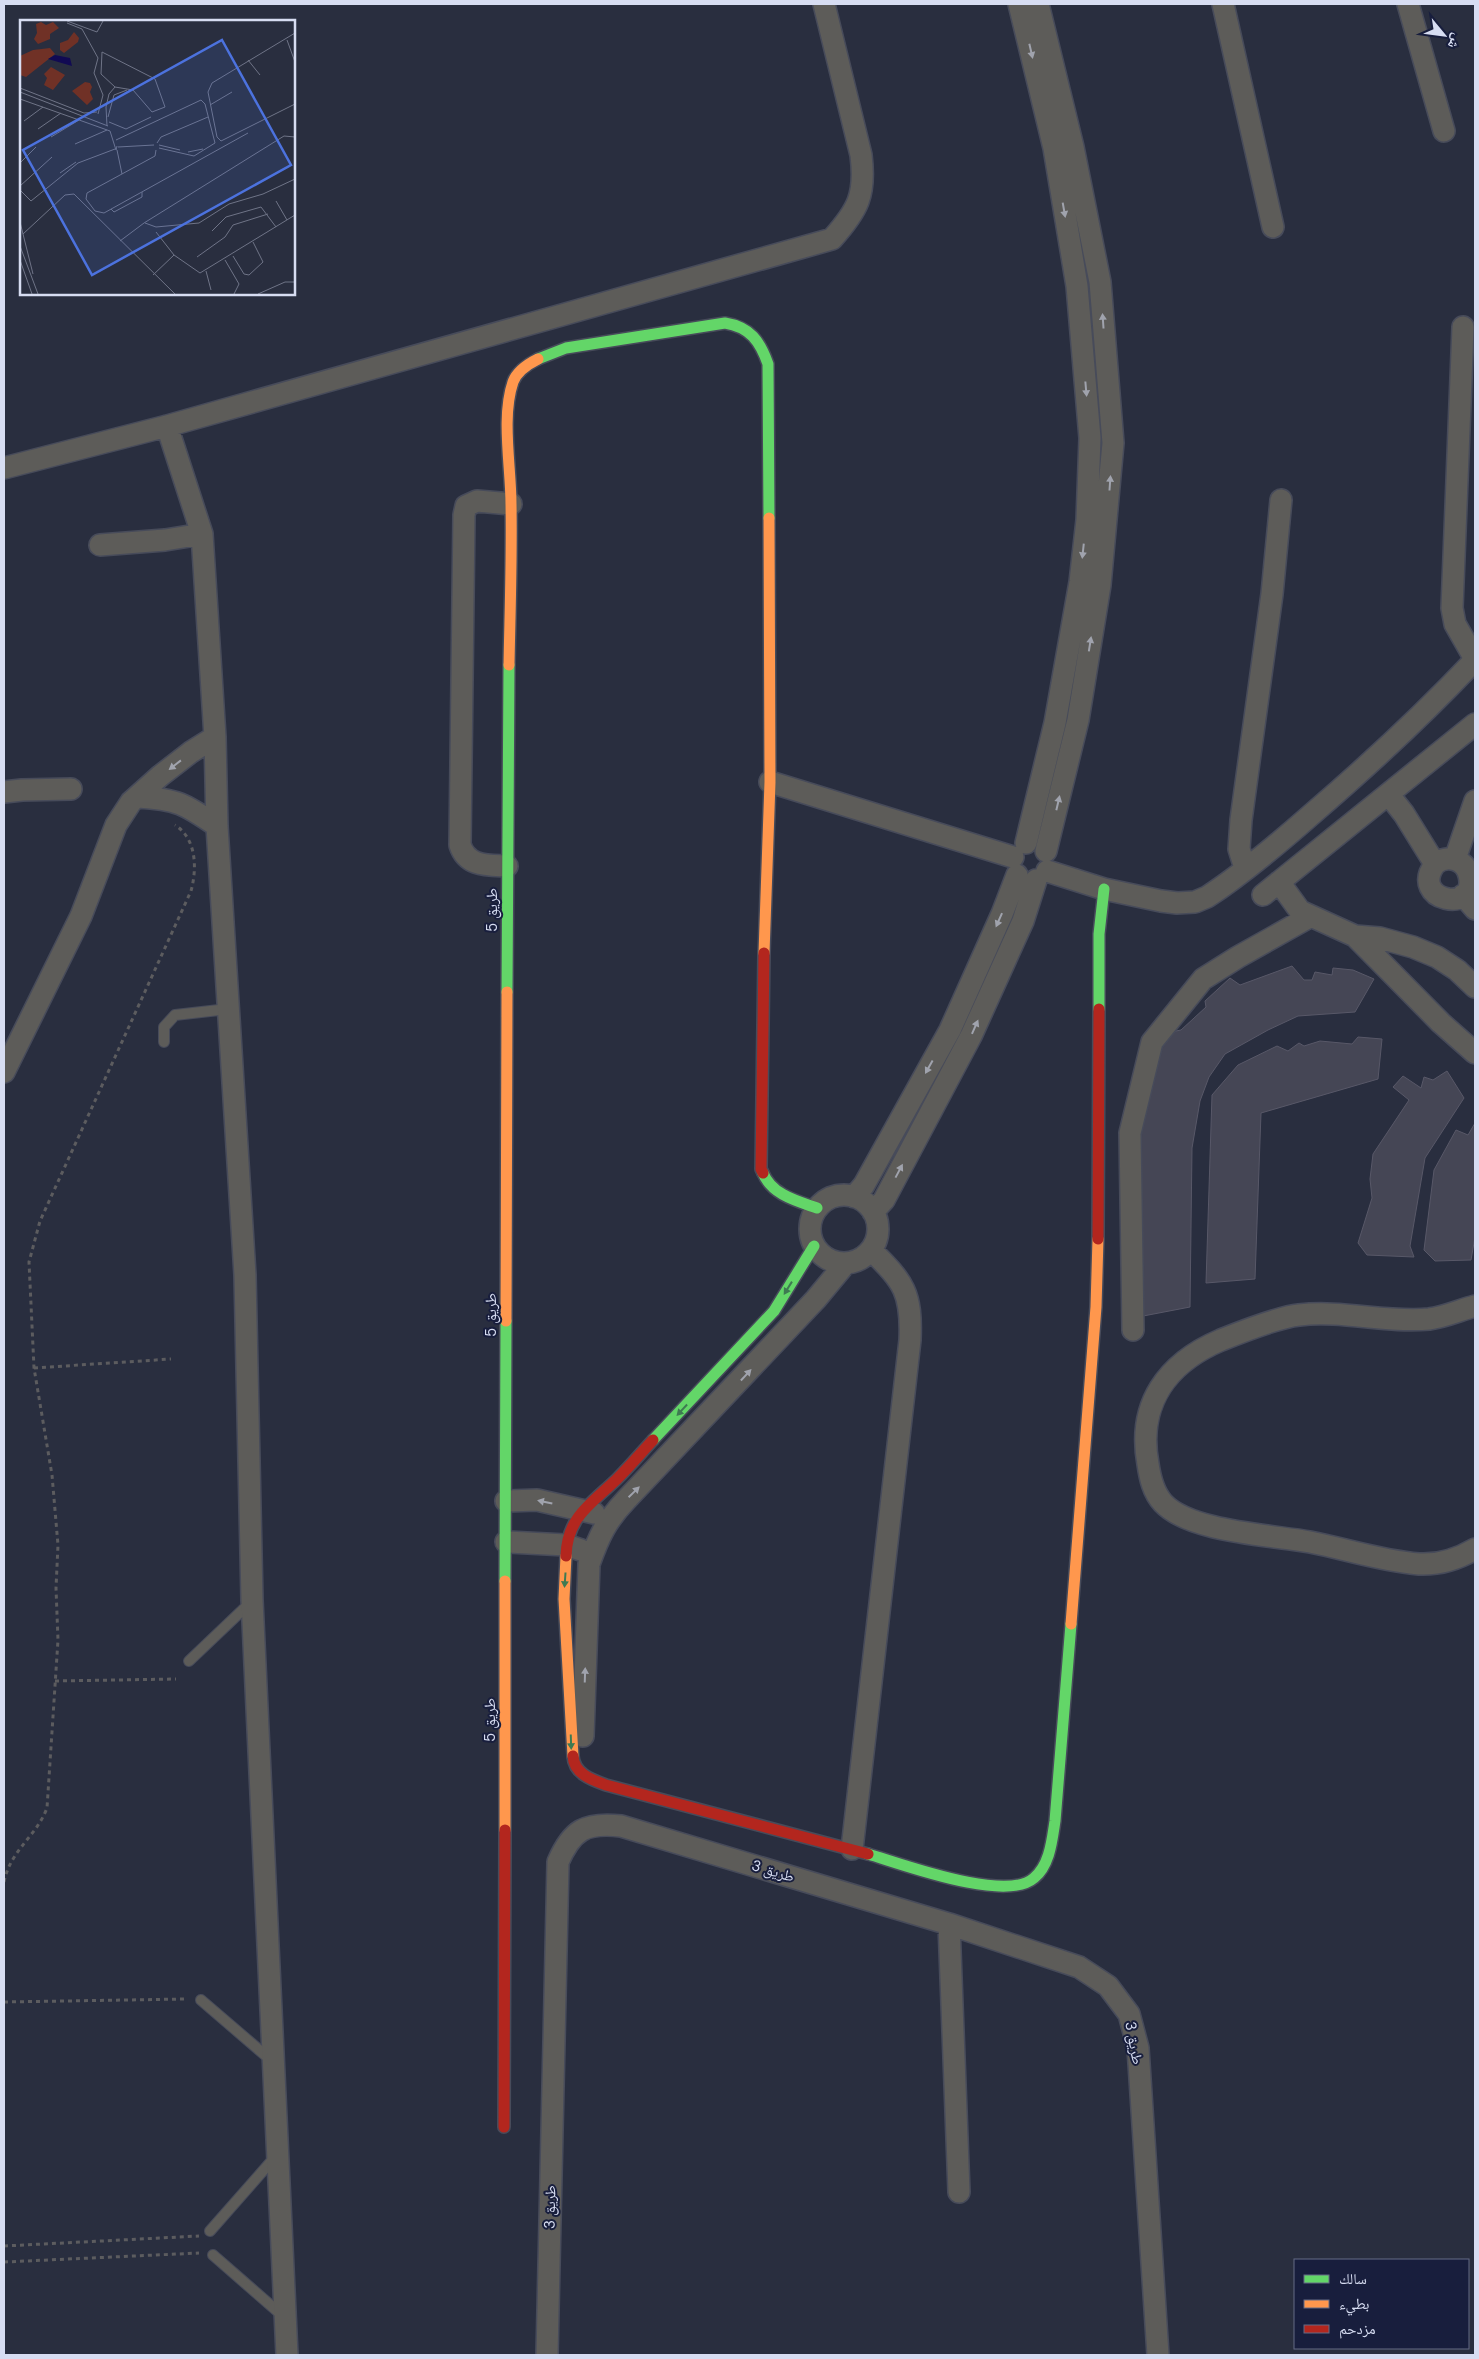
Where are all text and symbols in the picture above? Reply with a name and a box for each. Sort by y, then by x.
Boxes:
north arrow [1419,10,1469,60]
inset map [20,20,295,295]
text: ش [1444,30,1467,52]
one-way arrow [1027,44,1035,59]
one-way arrow [1061,202,1069,218]
one-way arrow [1099,313,1107,329]
one-way arrow [1082,381,1090,397]
one-way arrow [1106,475,1114,491]
one-way arrow [1079,543,1087,559]
one-way arrow [1087,636,1095,652]
one-way arrow [169,759,182,770]
one-way arrow [1054,796,1062,811]
street label: طريق 5 [482,888,502,932]
one-way arrow [995,913,1003,927]
one-way arrow [971,1020,979,1034]
one-way arrow [925,1060,934,1074]
one-way arrow [895,1163,903,1178]
one-way arrow [784,1281,793,1294]
street label: طريق 5 [481,1293,501,1337]
one-way arrow [740,1369,752,1381]
one-way arrow [676,1403,688,1415]
one-way arrow [627,1486,639,1498]
one-way arrow [537,1498,552,1506]
one-way arrow [560,1572,568,1588]
one-way arrow [581,1667,589,1683]
street label: طريق 5 [480,1698,500,1742]
one-way arrow [567,1734,575,1750]
street label: طريق 3 [749,1855,797,1887]
street label: طريق 3 [1120,2020,1148,2066]
street label: طريق 3 [540,2185,560,2229]
legend [1294,2259,1469,2349]
text: سالك [1339,2269,1367,2289]
text: بطيء [1339,2294,1369,2316]
text: مزدحم [1339,2319,1376,2339]

